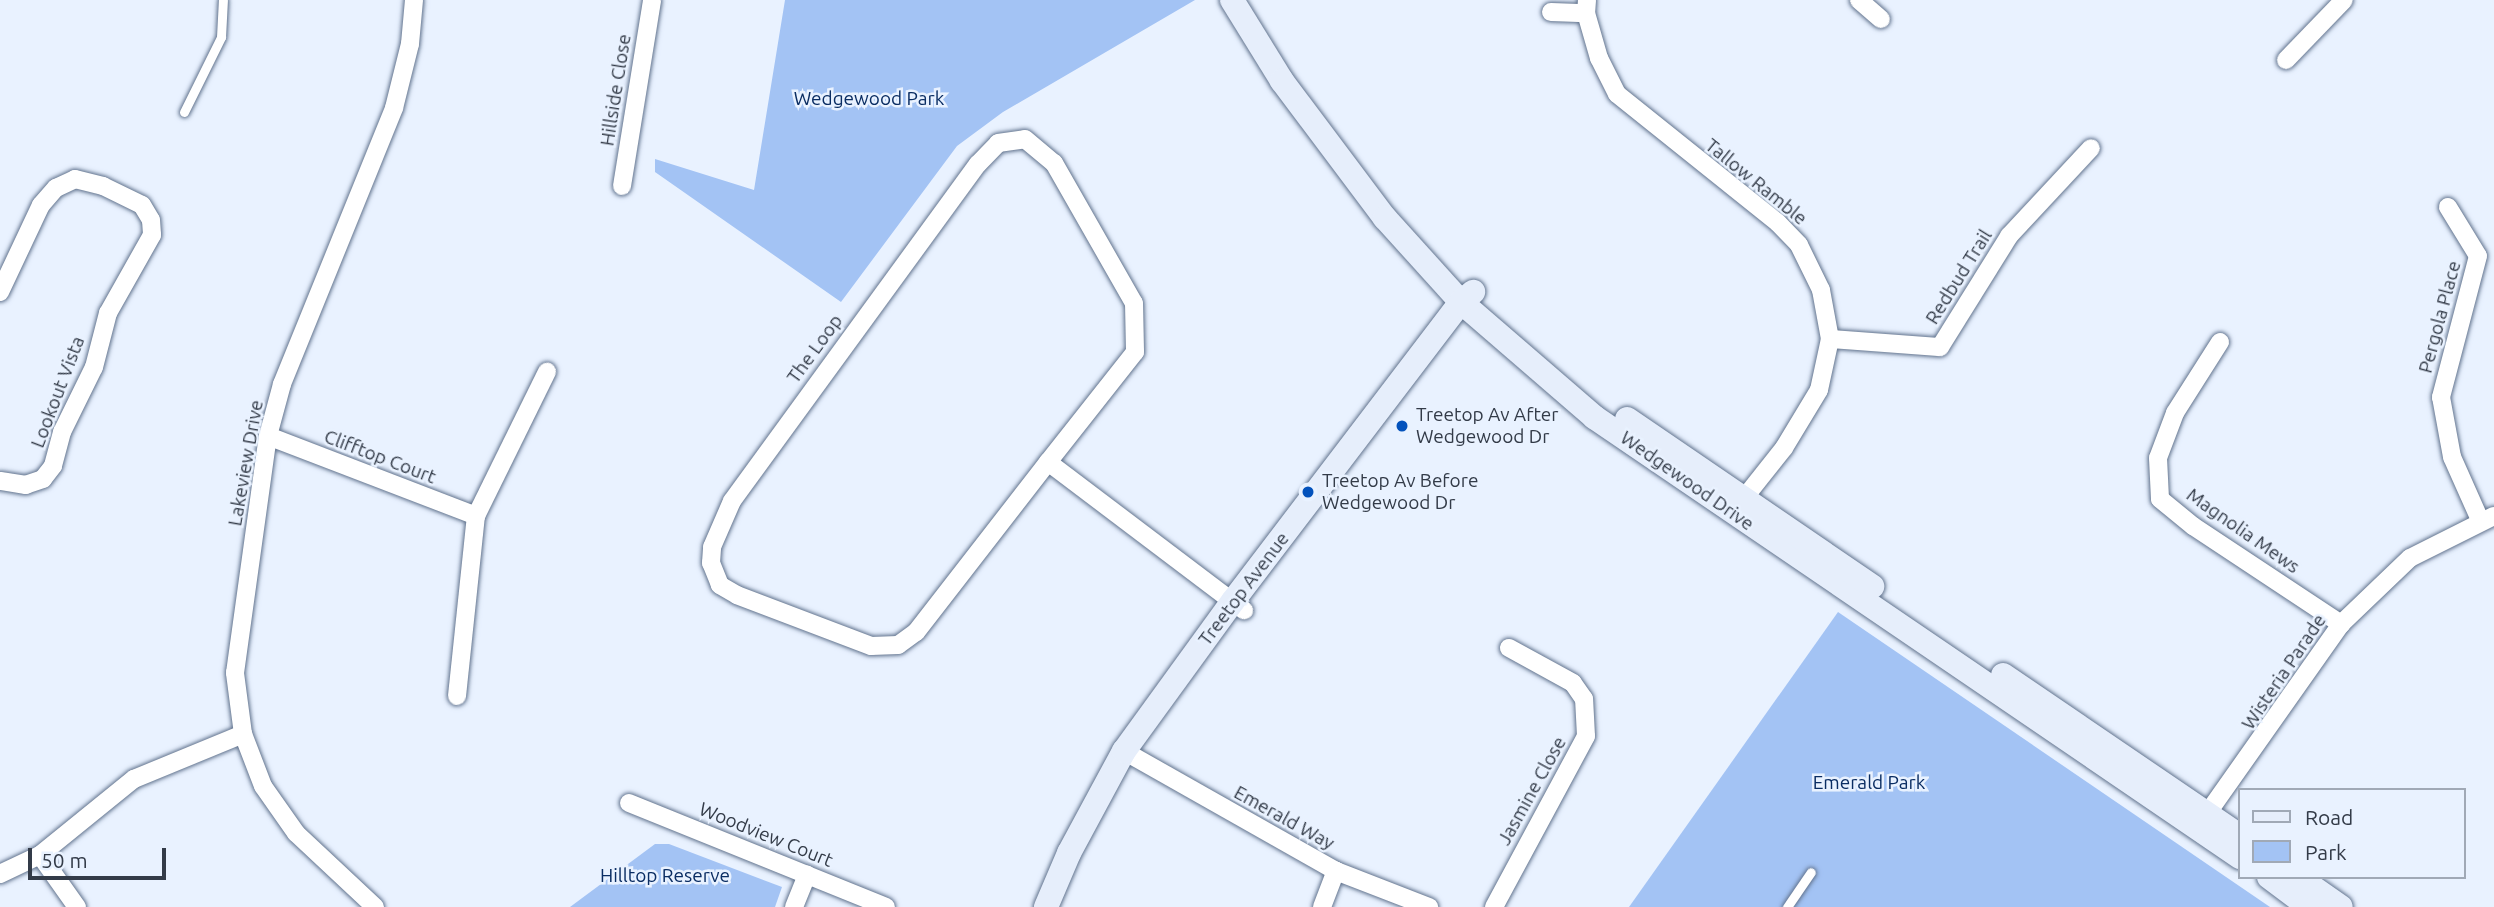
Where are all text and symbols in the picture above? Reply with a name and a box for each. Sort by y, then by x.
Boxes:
street label: Hillside Close [596,32,636,148]
park label: Wedgewood Park [794,88,944,110]
street label: Tallow Ramble [1701,134,1811,230]
street label: Redbud Trail [1921,225,1997,329]
street label: Pergola Place [2414,258,2466,376]
street label: The Loop [782,310,848,388]
street label: Lookout Vista [26,333,90,451]
street label: Lakeview Drive [224,398,268,528]
place label: Treetop Av After Wedgewood Dr [1416,404,1559,448]
marker: Treetop Av After Wedgewood Dr [1394,418,1410,434]
street label: Clifftop Court [321,425,439,489]
street label: Wedgewood Drive [1616,426,1758,536]
place label: Treetop Av Before Wedgewood Dr [1322,470,1478,514]
marker: Treetop Av Before Wedgewood Dr [1300,484,1316,500]
street label: Magnolia Mews [2182,484,2304,578]
street label: Treetop Avenue [1194,528,1294,650]
street label: Wisteria Parade [2237,610,2331,734]
street label: Jasmine Close [1493,733,1571,849]
park label: Emerald Park [1813,772,1925,794]
street label: Emerald Way [1230,781,1338,855]
legend [2238,788,2466,879]
street label: Woodview Court [696,798,836,872]
text: Road [2305,805,2353,829]
scale bar [32,834,170,878]
text: Park [2305,840,2347,864]
text: 50 m [41,848,88,872]
park label: Hilltop Reserve [600,865,730,887]

